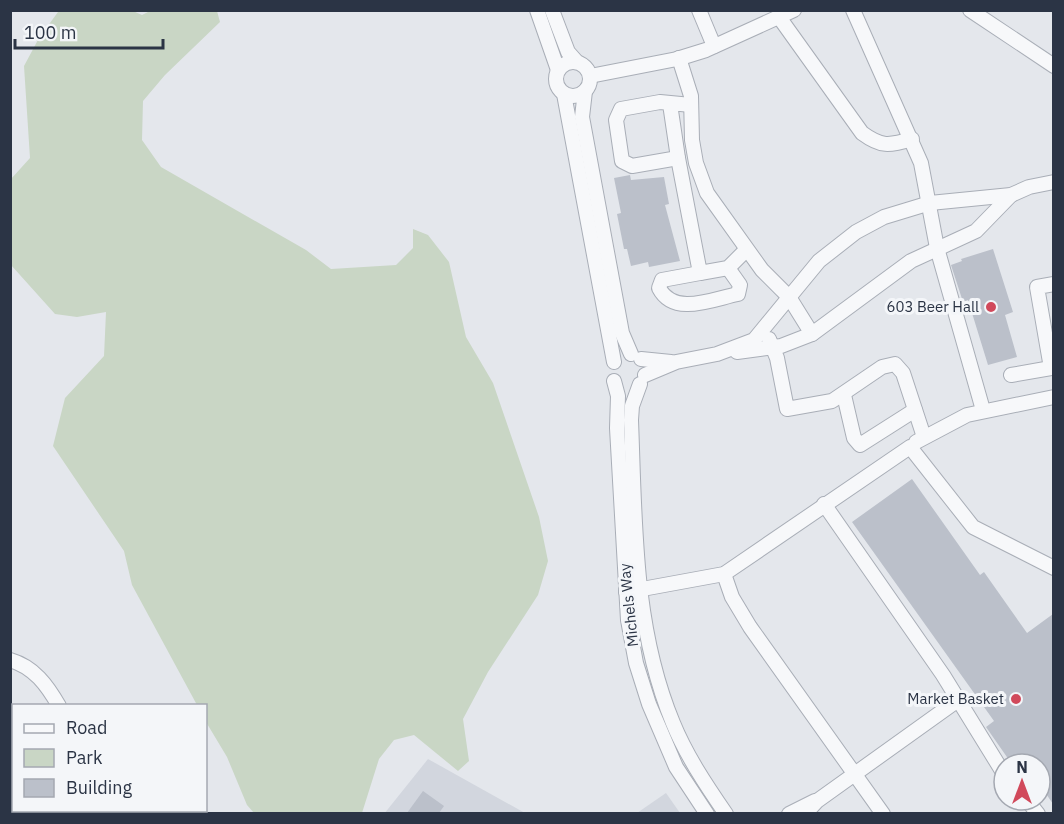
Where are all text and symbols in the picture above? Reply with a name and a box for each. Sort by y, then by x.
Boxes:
scale bar [15,12,164,50]
text: 100 m [24,21,76,44]
place label: 603 Beer Hall [886,297,979,316]
marker: 603 Beer Hall [984,300,998,314]
street label: Michels Way [615,562,642,648]
place label: Market Basket [907,689,1004,708]
marker: Market Basket [1009,692,1023,706]
legend [12,704,207,812]
text: Road [66,716,107,739]
text: Park [66,746,103,769]
north arrow [992,752,1052,812]
text: N [1016,757,1028,777]
text: Building [66,776,133,799]

